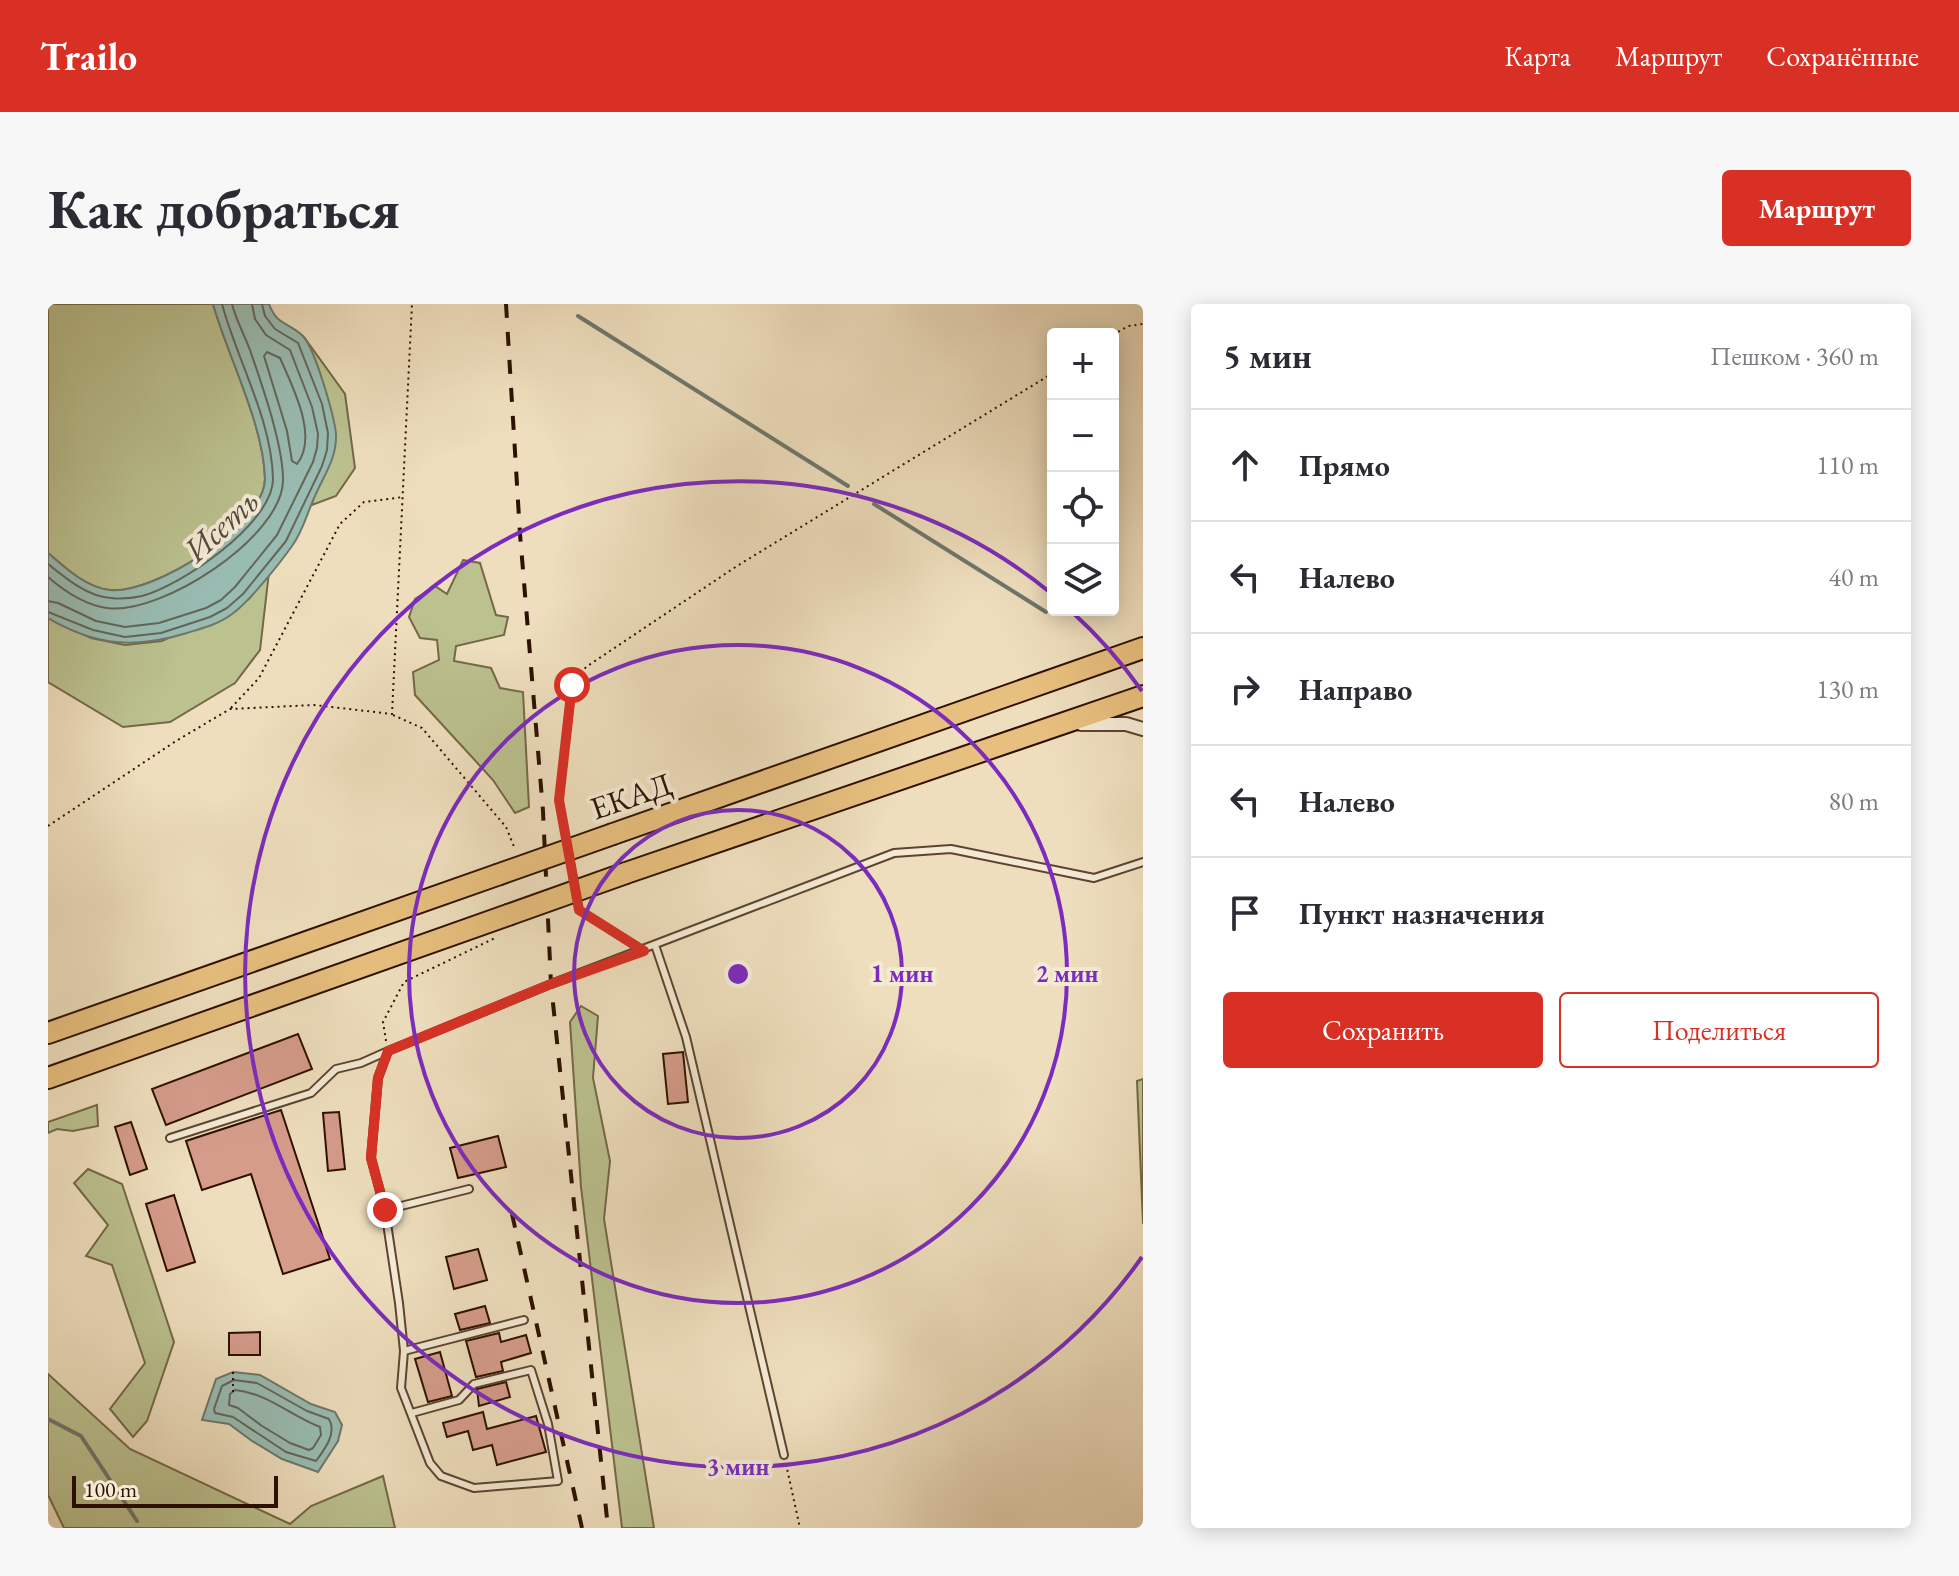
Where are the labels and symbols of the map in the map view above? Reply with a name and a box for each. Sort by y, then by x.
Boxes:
water label: Исеть [173,479,268,572]
route start [554,667,590,703]
street label: ЕКАД [584,762,678,830]
text: 1 мин [871,958,933,989]
text: 2 мин [1036,958,1098,989]
centre of rings [724,960,752,988]
route end [367,1192,403,1228]
text: 3 мин [707,1451,769,1482]
scale bar [72,1472,278,1508]

